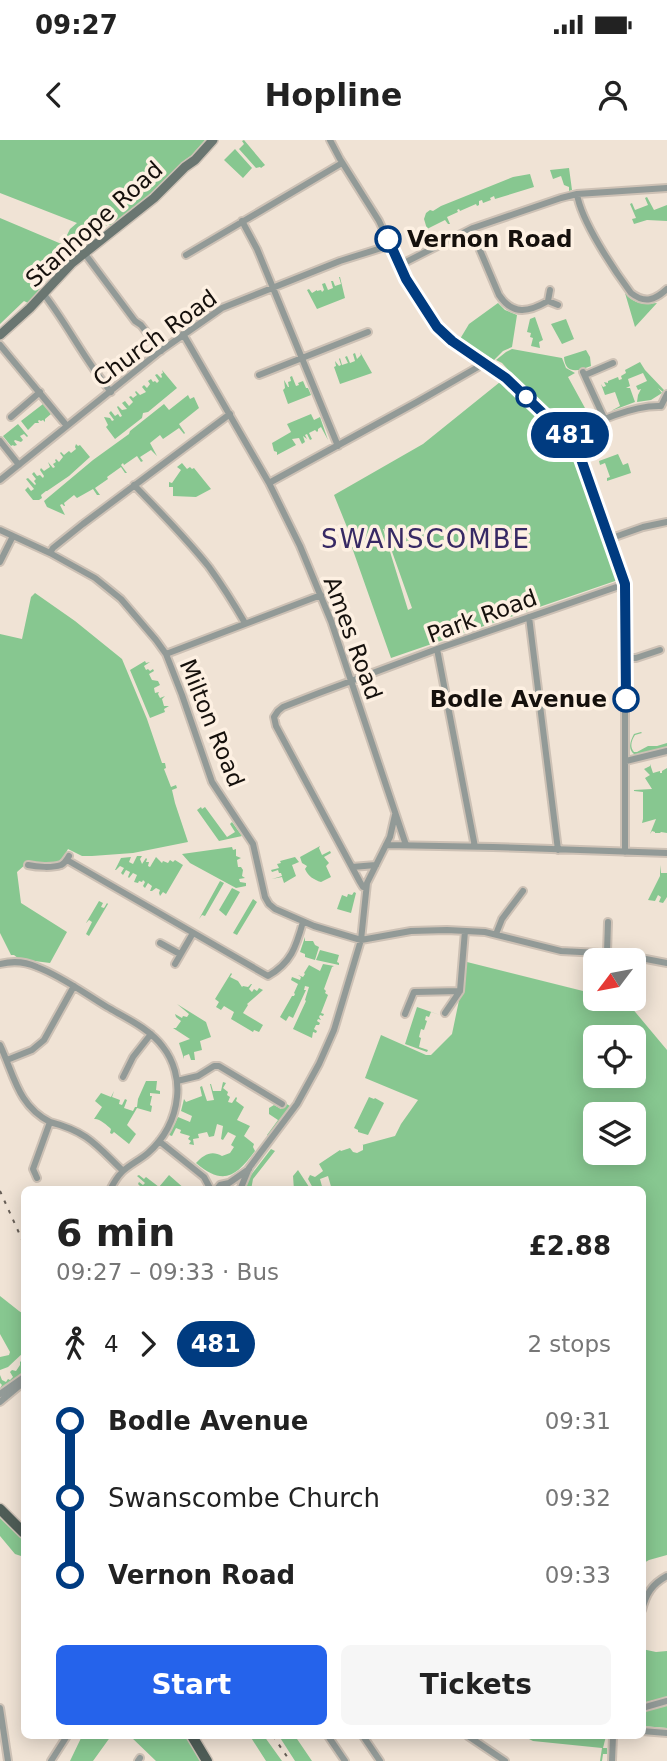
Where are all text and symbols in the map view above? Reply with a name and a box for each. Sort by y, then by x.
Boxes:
text: 09:27 [35,10,118,40]
icon: back [35,76,73,114]
text: Hopline [264,76,403,114]
icon: person [594,76,632,114]
street label: Stanhope Road [20,156,168,292]
marker: Vernon Road [375,226,401,252]
place label: Vernon Road [407,226,573,252]
street label: Church Road [88,284,222,392]
unlabelled marker [516,387,536,407]
line badge: 481 [530,412,610,458]
text: 481 [545,421,595,449]
district label: SWANSCOMBE [321,524,531,554]
street label: Ames Road [319,573,387,703]
street label: Park Road [424,584,540,648]
street label: Milton Road [175,655,249,791]
place label: Bodle Avenue [430,686,607,712]
marker: Bodle Avenue [613,686,639,712]
north arrow [583,948,646,1012]
map controls [583,948,646,1165]
button: locate [583,1025,646,1088]
button: layers [583,1102,646,1165]
text: 6 min [56,1211,175,1255]
text: £2.88 [529,1231,611,1261]
text: 09:27 – 09:33 · Bus [56,1259,279,1285]
icon: walk [56,1325,94,1363]
icon: forward [129,1325,167,1363]
text: 481 [191,1330,241,1358]
text: 4 [104,1331,119,1357]
text: 2 stops [527,1331,611,1357]
text: Bodle Avenue [108,1406,308,1436]
text: 09:31 [545,1408,611,1434]
text: Swanscombe Church [108,1483,380,1513]
text: 09:32 [545,1485,611,1511]
text: Vernon Road [108,1560,295,1590]
text: 09:33 [545,1562,611,1588]
button: Start [56,1645,327,1725]
button: Tickets [341,1645,611,1725]

